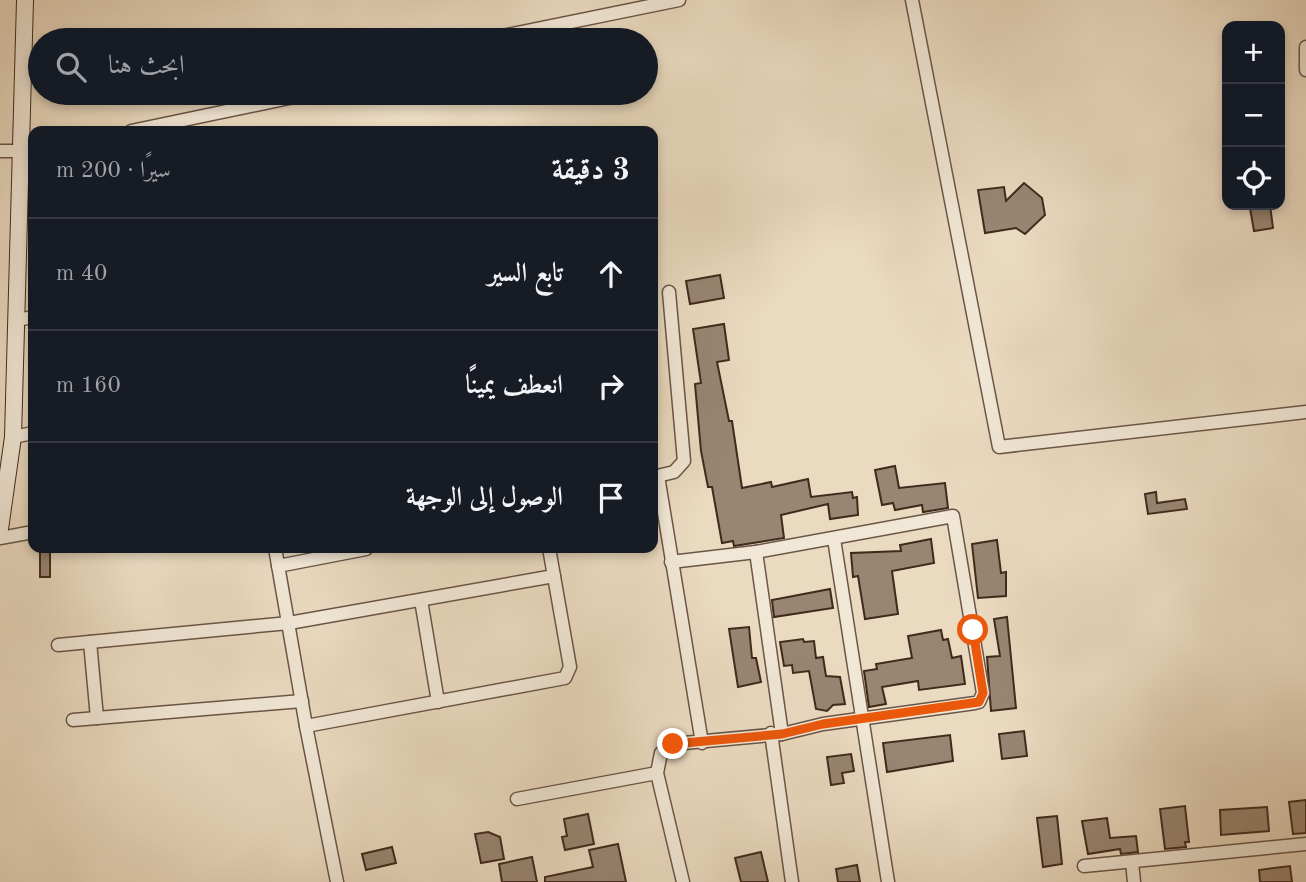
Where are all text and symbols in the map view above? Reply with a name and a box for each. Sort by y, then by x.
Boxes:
map controls [1222,21,1285,210]
button: + [1222,21,1285,84]
search box [28,28,658,105]
icon: search [52,48,90,86]
text: ابحث هنا [108,53,185,79]
button: − [1222,84,1285,147]
button: locate [1222,147,1285,210]
text: 3 دقيقة [552,156,630,186]
text: سيرًا · 200 m [56,159,171,182]
icon: ahead [592,255,630,293]
text: تابع السير [488,261,563,287]
text: 40 m [56,262,107,285]
icon: right [592,367,630,405]
text: انعطف يمينًا [465,373,563,399]
text: 160 m [56,374,121,397]
icon: arrive [592,479,630,517]
text: الوصول إلى الوجهة [406,485,563,511]
route start [957,614,988,645]
route end [657,728,688,759]

